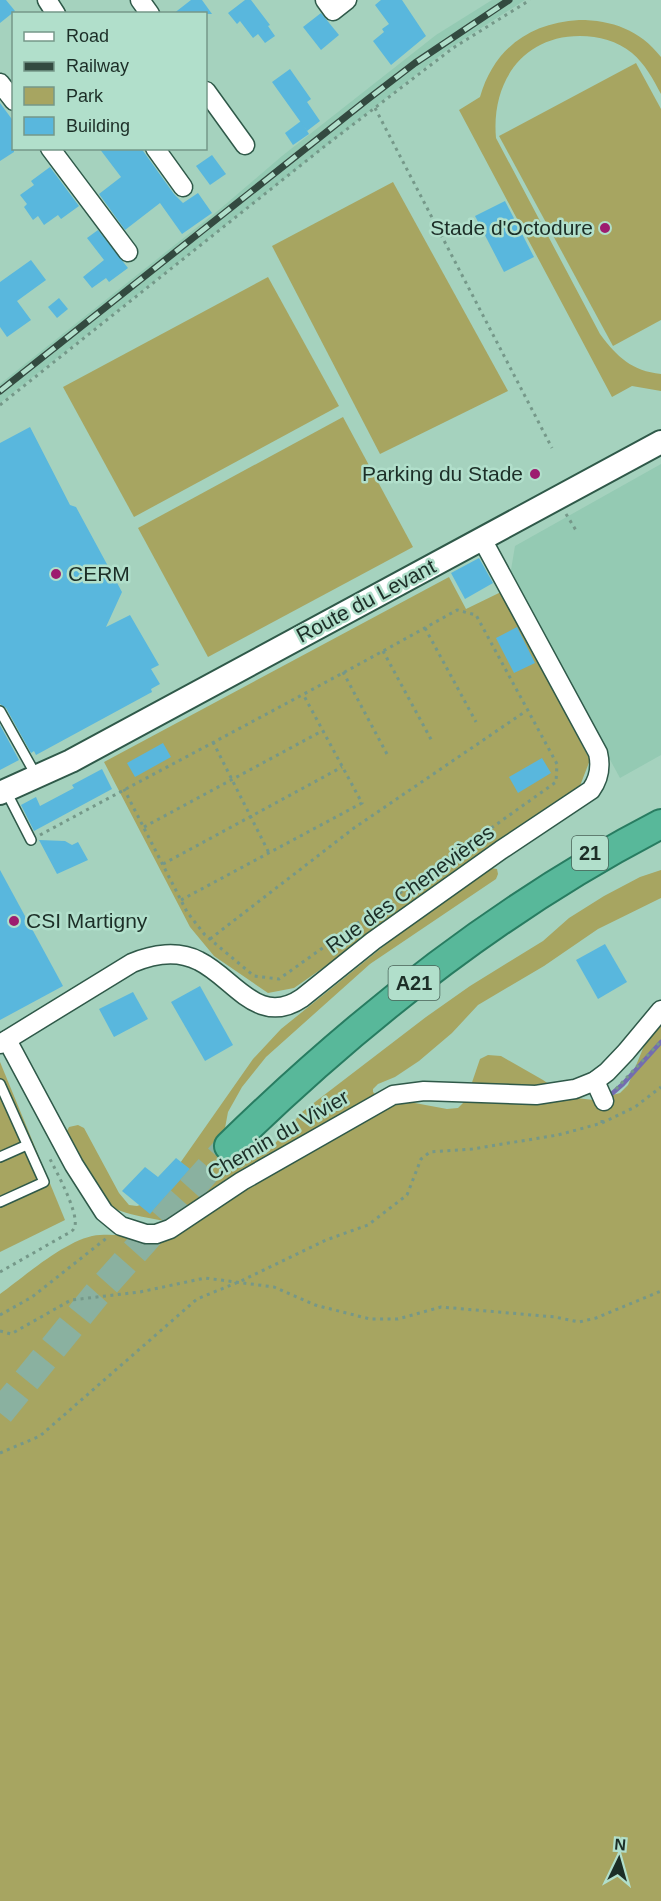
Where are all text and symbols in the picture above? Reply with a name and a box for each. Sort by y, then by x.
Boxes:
legend [12,12,207,150]
text: Road [66,26,109,46]
text: Railway [66,56,129,76]
text: Park [66,86,104,106]
text: Building [66,116,130,136]
place label: Stade d'Octodure [430,216,593,239]
marker: Stade d'Octodure [598,221,612,235]
place label: Parking du Stade [362,462,523,485]
marker: Parking du Stade [528,467,542,481]
street label: Route du Levant [292,554,439,647]
place label: CERM [68,562,130,585]
marker: CERM [49,567,63,581]
street label: Rue des Chenevières [321,820,498,957]
road number: 21 [572,836,608,870]
place label: CSI Martigny [26,909,148,932]
marker: CSI Martigny [7,914,21,928]
road number: A21 [388,966,440,1000]
street label: Chemin du Vivier [203,1085,353,1184]
north arrow [589,1829,649,1889]
text: N [614,1836,627,1854]

